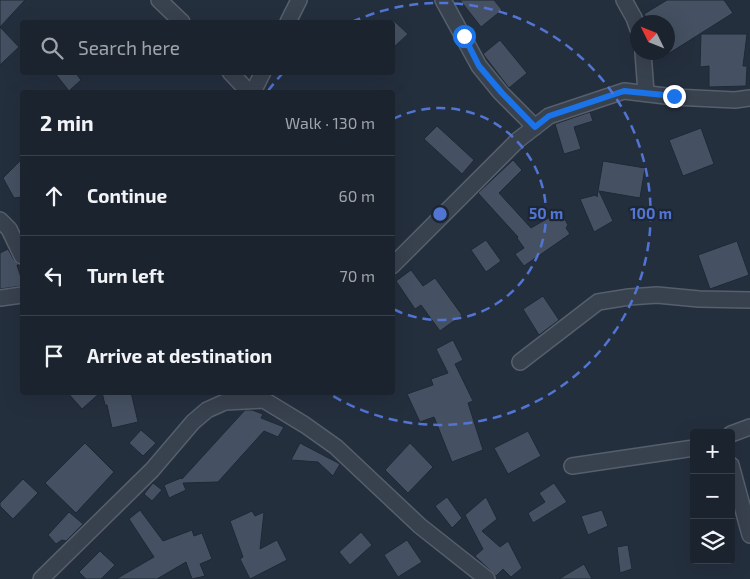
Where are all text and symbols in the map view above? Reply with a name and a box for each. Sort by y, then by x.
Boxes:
north arrow [630,15,675,60]
search box [20,20,395,75]
route start [453,25,476,48]
icon: search [38,34,66,62]
text: Search here [78,36,180,59]
route end [663,85,686,108]
text: 2 min [40,110,94,135]
text: Walk · 130 m [285,113,375,132]
icon: ahead [40,182,68,210]
text: Continue [87,184,167,207]
text: 60 m [339,186,375,205]
text: 50 m [529,204,563,222]
text: 100 m [630,204,672,222]
centre of rings [431,205,449,223]
icon: left [40,262,68,290]
text: Turn left [87,264,164,287]
text: 70 m [340,266,375,285]
icon: arrive [40,342,68,370]
text: Arrive at destination [87,344,272,367]
map controls [690,429,735,564]
button: + [690,429,735,474]
button: − [690,474,735,519]
button: layers [690,519,735,564]

